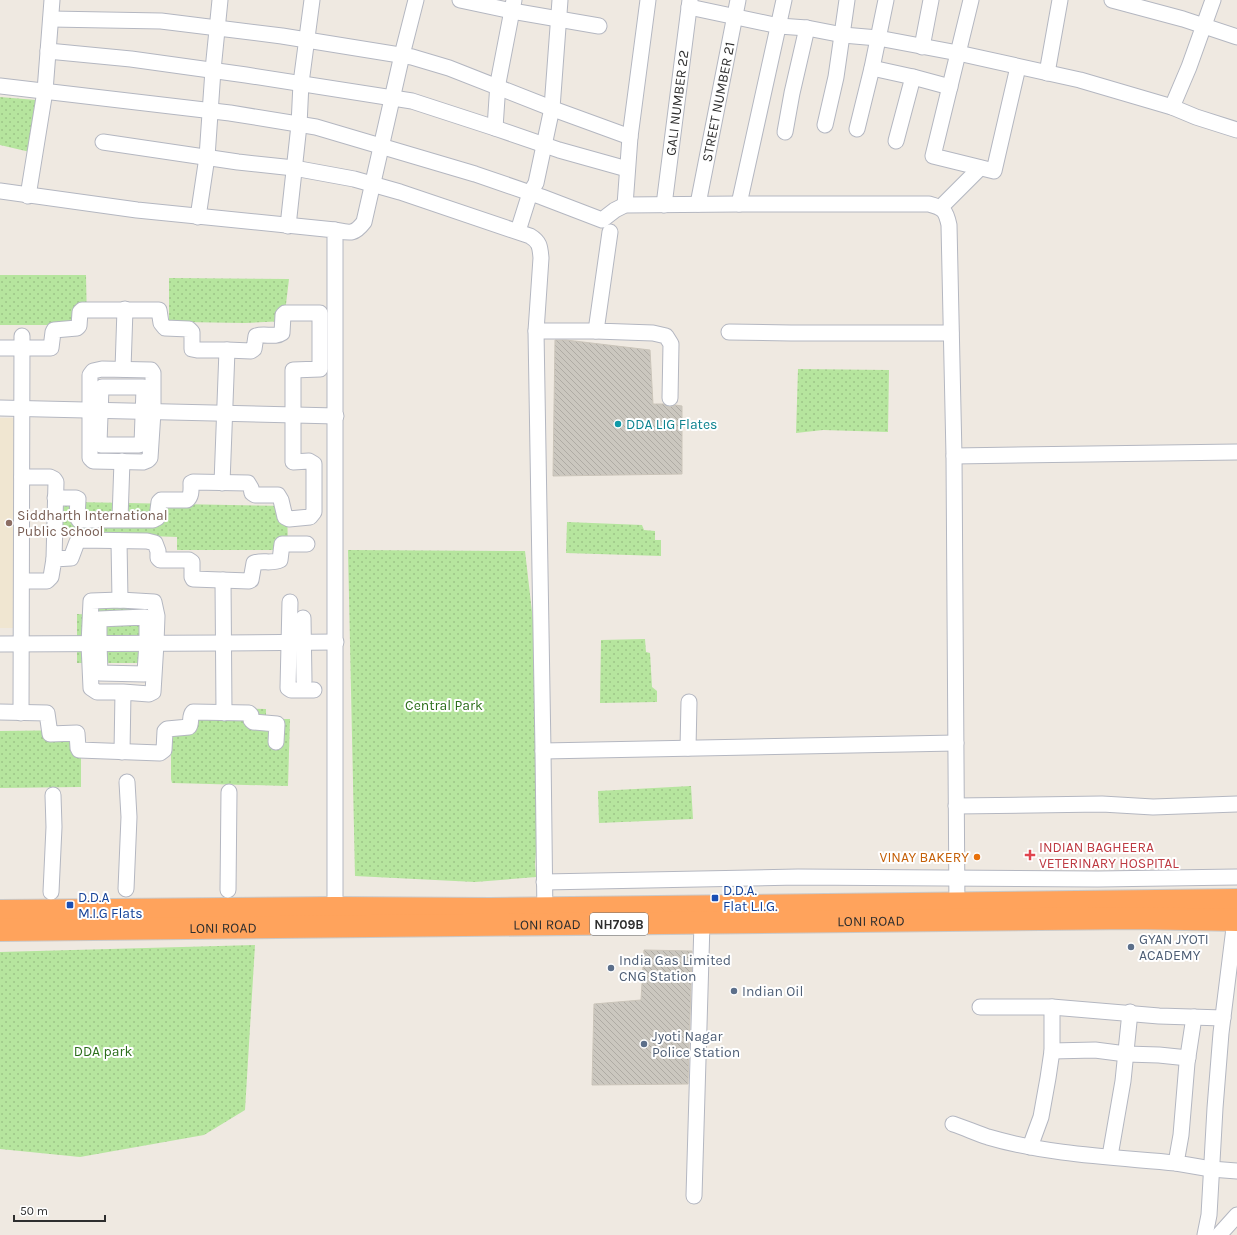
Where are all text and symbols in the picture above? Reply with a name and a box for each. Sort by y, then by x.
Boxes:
street label: STREET NUMBER 21 [698,41,739,164]
street label: GALI NUMBER 22 [662,49,693,157]
place label: DDA LIG Flates [626,416,717,433]
marker: DDA LIG Flates [613,419,623,429]
place label: Siddharth International Public School [17,507,168,540]
marker: Siddharth International Public School [4,518,14,528]
park label: Central Park [405,697,483,714]
place label: INDIAN BAGHEERA VETERINARY HOSPITAL [1039,839,1179,872]
place label: VINAY BAKERY [880,849,969,866]
marker: INDIAN BAGHEERA VETERINARY HOSPITAL [1024,849,1036,861]
marker: VINAY BAKERY [972,852,982,862]
place label: D.D.A. Flat L.I.G. [723,882,778,915]
place label: D.D.A M.I.G Flats [78,889,143,922]
marker: D.D.A. Flat L.I.G. [710,893,720,903]
marker: D.D.A M.I.G Flats [65,900,75,910]
street label: LONI ROAD [837,912,905,930]
road number: NH709B [590,913,648,935]
street label: LONI ROAD [513,916,581,934]
street label: LONI ROAD [189,919,257,937]
place label: GYAN JYOTI ACADEMY [1139,931,1209,964]
marker: GYAN JYOTI ACADEMY [1126,942,1136,952]
place label: India Gas Limited CNG Station [619,952,731,985]
marker: India Gas Limited CNG Station [606,963,616,973]
place label: Indian Oil [742,983,803,1000]
marker: Indian Oil [729,986,739,996]
place label: Jyoti Nagar Police Station [652,1028,740,1061]
marker: Jyoti Nagar Police Station [639,1039,649,1049]
park label: DDA park [74,1043,132,1060]
scale bar [14,1197,105,1223]
text: 50 m [20,1204,48,1218]

